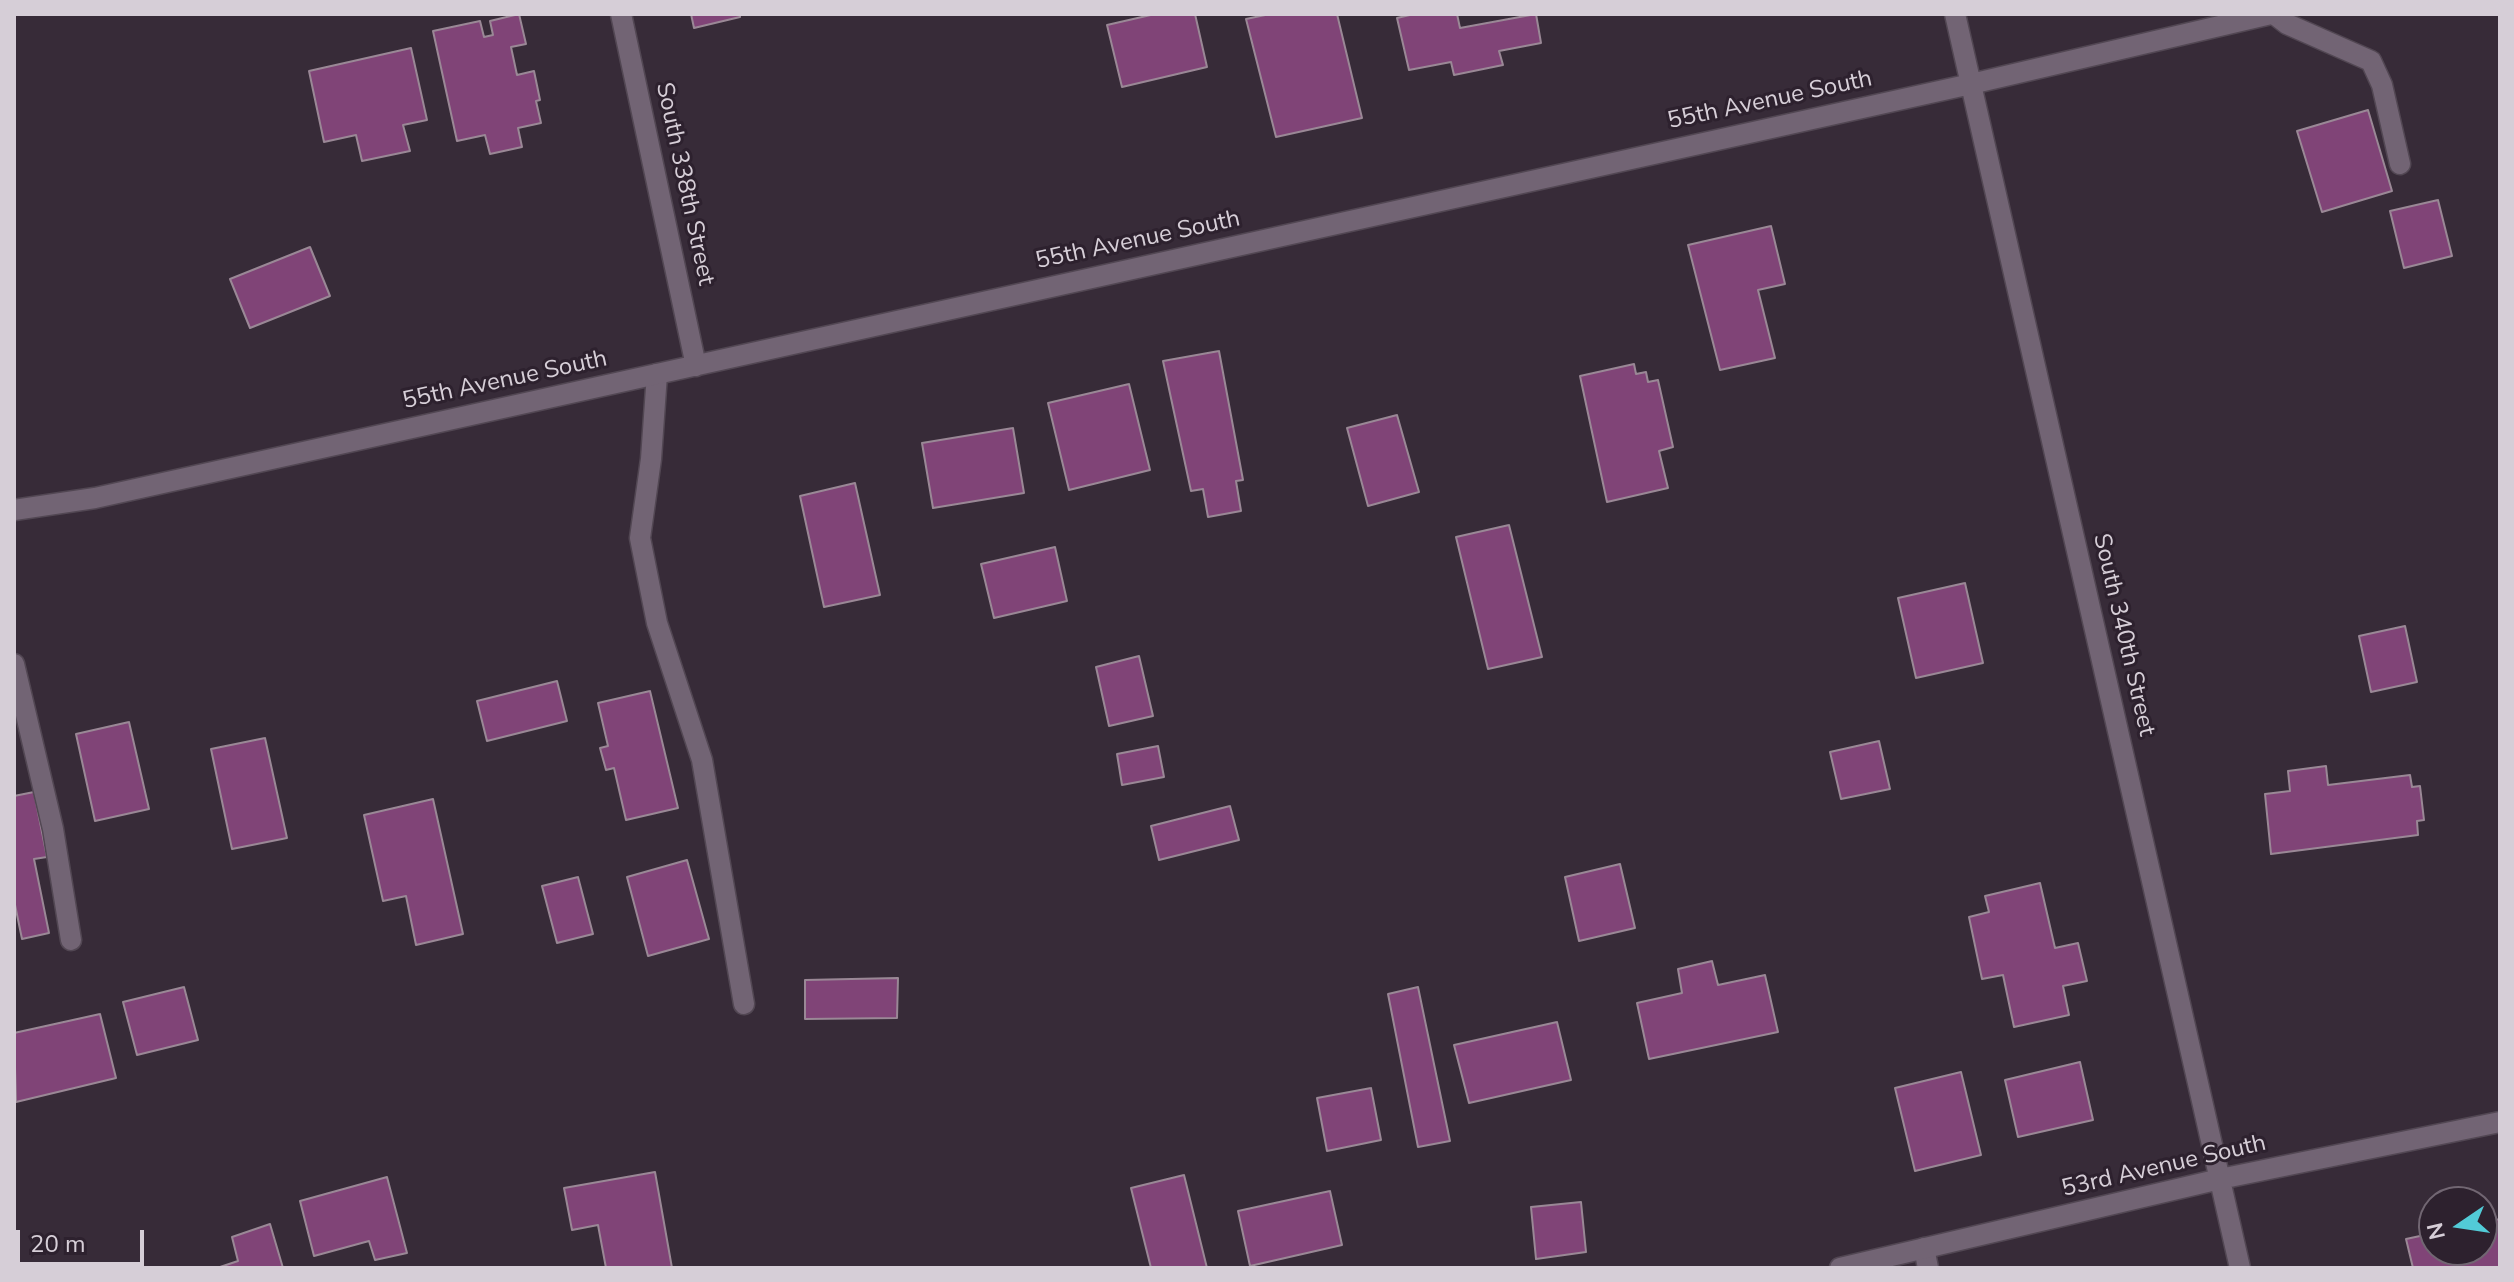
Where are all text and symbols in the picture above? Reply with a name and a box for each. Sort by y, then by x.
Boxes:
street label: 55th Avenue South [1665,65,1875,137]
street label: South 338th Street [648,80,720,288]
street label: 55th Avenue South [1033,205,1243,277]
street label: 55th Avenue South [400,345,610,417]
street label: South 340th Street [2086,531,2160,739]
street label: 53rd Avenue South [2059,1129,2269,1205]
north arrow [2418,1186,2498,1266]
scale bar [20,1214,148,1264]
text: N [2420,1220,2453,1242]
text: 20 m [30,1228,86,1260]

